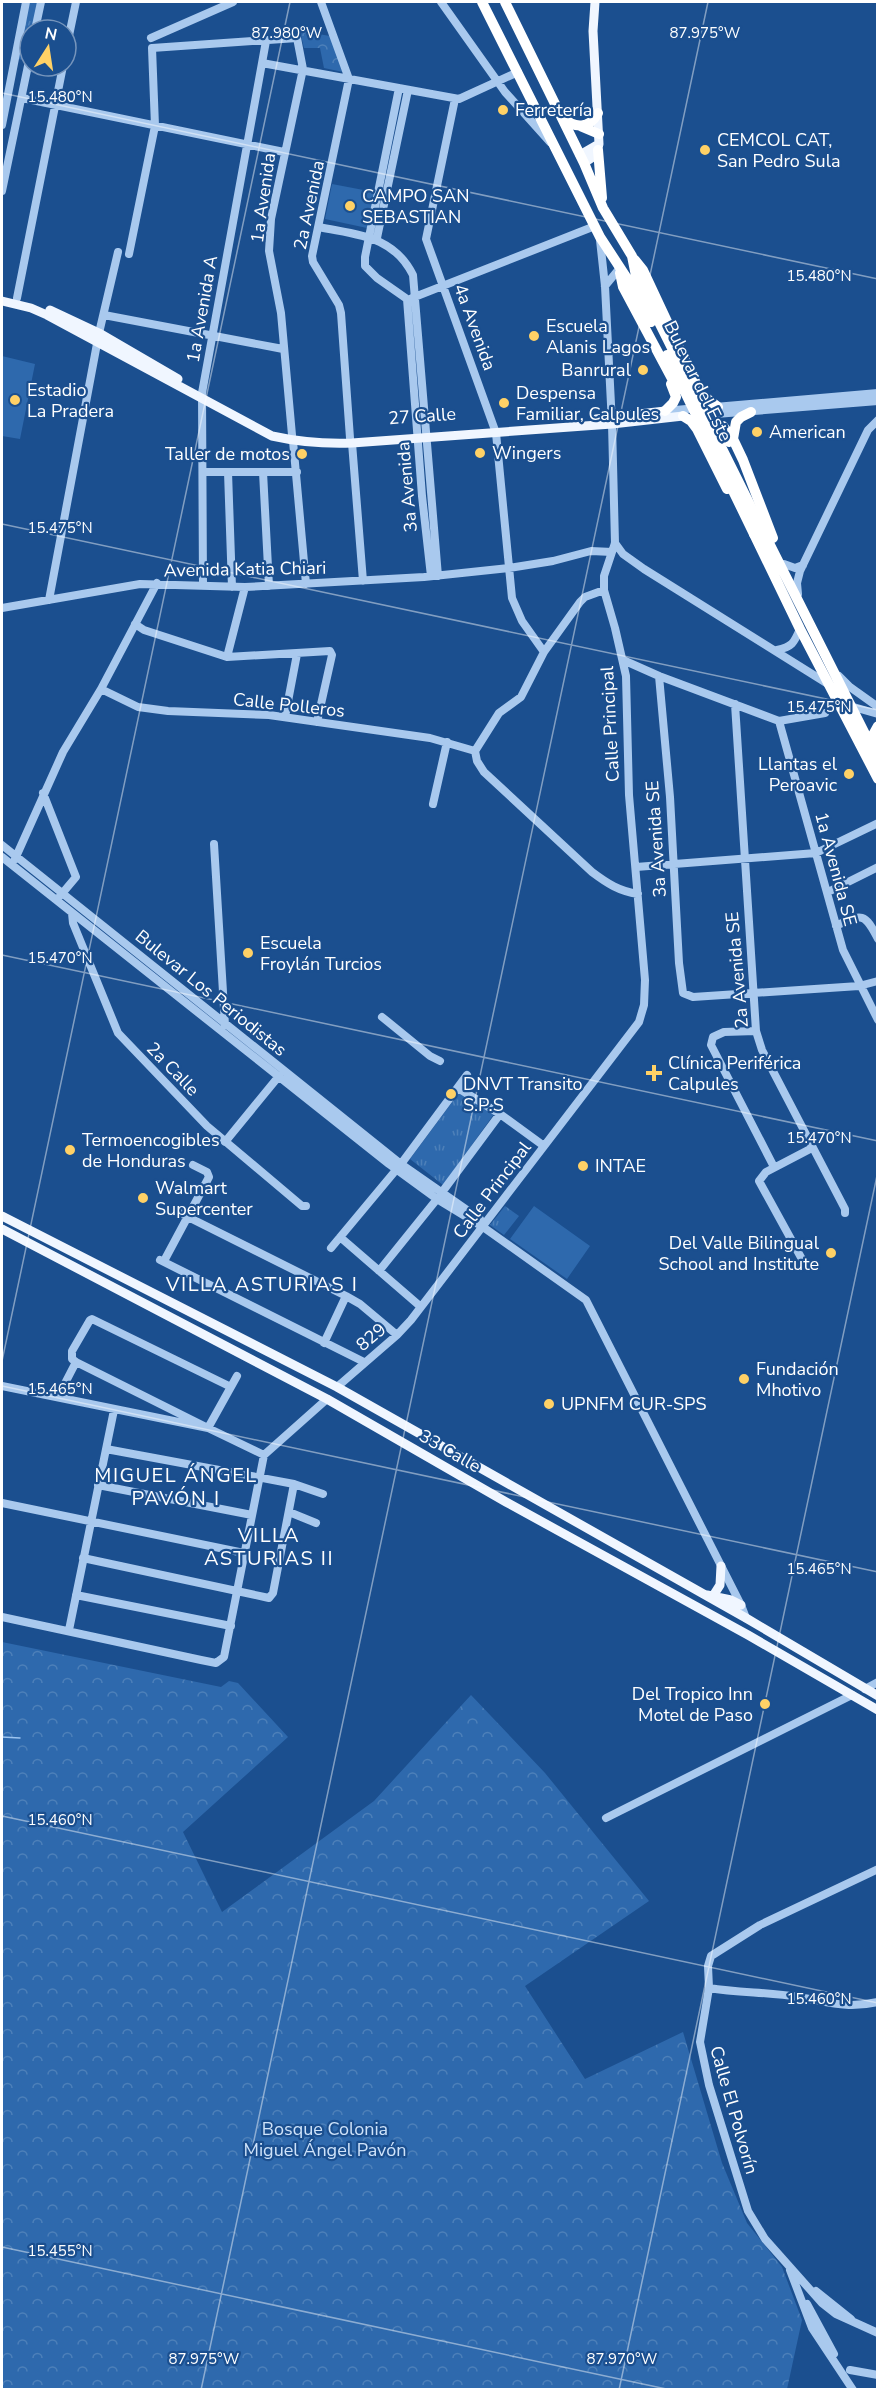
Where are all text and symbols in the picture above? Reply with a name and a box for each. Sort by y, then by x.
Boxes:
north arrow [18,18,78,78]
text: N [43,22,59,46]
text: 87.980°W [252,23,323,43]
text: 87.975°W [670,23,741,43]
text: 15.480°N [27,87,93,107]
place label: Ferretería [515,98,592,122]
marker: Ferretería [496,103,510,117]
place label: CEMCOL CAT, San Pedro Sula [717,128,841,173]
marker: CEMCOL CAT, San Pedro Sula [698,143,712,157]
street label: 1a Avenida [245,151,281,245]
street label: 2a Avenida [288,158,330,252]
place label: CAMPO SAN SEBASTIAN [362,184,469,229]
marker: CAMPO SAN SEBASTIAN [343,199,357,213]
street label: 1a Avenida A [181,253,223,365]
text: 15.480°N [786,266,852,286]
street label: 4a Avenida [448,280,502,374]
place label: Escuela Alanis Lagos [546,314,650,359]
street label: Bulevar del Este [658,317,738,445]
marker: Escuela Alanis Lagos [527,329,541,343]
place label: Banrural [561,358,632,382]
marker: Banrural [636,363,650,377]
place label: Estadio La Pradera [27,378,114,423]
place label: Despensa Familiar, Calpules [516,381,659,426]
marker: Estadio La Pradera [8,393,22,407]
marker: Despensa Familiar, Calpules [497,396,511,410]
street label: 27 Calle [387,402,457,430]
place label: American [769,420,846,444]
marker: American [750,425,764,439]
street label: 3a Avenida [391,441,423,533]
place label: Wingers [492,441,561,465]
place label: Taller de motos [165,442,290,466]
marker: Wingers [473,446,487,460]
marker: Taller de motos [295,447,309,461]
text: 15.475°N [27,518,93,538]
street label: Avenida Katia Chiari [164,556,326,582]
street label: Calle Principal [595,665,625,783]
street label: Calle Polleros [232,687,346,723]
text: 15.475°N [786,697,852,717]
place label: Llantas el Peroavic [758,752,838,797]
marker: Llantas el Peroavic [842,767,856,781]
street label: 3a Avenida SE [640,780,672,898]
street label: 1a Avenida SE [809,809,863,929]
street label: 2a Avenida SE [720,911,754,1029]
street label: Bulevar Los Periodistas [130,924,292,1062]
place label: Escuela Froylán Turcios [260,931,382,976]
marker: Escuela Froylán Turcios [241,946,255,960]
text: 15.470°N [27,948,93,968]
street label: 2a Calle [141,1037,205,1101]
place label: Clínica Periférica Calpules [668,1051,801,1096]
marker: Clínica Periférica Calpules [645,1064,663,1082]
place label: DNVT Transito S.P.S [463,1072,582,1117]
marker: DNVT Transito S.P.S [444,1087,458,1101]
place label: Termoencogibles de Honduras [82,1128,220,1173]
text: 15.470°N [786,1128,852,1148]
street label: Calle Principal [447,1136,537,1244]
marker: Termoencogibles de Honduras [63,1143,77,1157]
place label: INTAE [595,1154,646,1178]
marker: INTAE [576,1159,590,1173]
place label: Walmart Supercenter [155,1176,253,1221]
marker: Walmart Supercenter [136,1191,150,1205]
place label: Del Valle Bilingual School and Institute [658,1231,820,1276]
marker: Del Valle Bilingual School and Institute [824,1246,838,1260]
district label: VILLA ASTURIAS I [165,1271,358,1298]
street label: 829 [351,1317,391,1357]
place label: Fundación Mhotivo [756,1357,839,1402]
marker: Fundación Mhotivo [737,1372,751,1386]
text: 15.465°N [27,1379,93,1399]
place label: UPNFM CUR-SPS [561,1392,706,1416]
marker: UPNFM CUR-SPS [542,1397,556,1411]
street label: 33 Calle [415,1424,485,1478]
district label: MIGUEL ÁNGEL PAVÓN I [94,1462,258,1512]
district label: VILLA ASTURIAS II [204,1522,334,1572]
text: 15.465°N [786,1559,852,1579]
place label: Del Tropico Inn Motel de Paso [632,1682,753,1727]
marker: Del Tropico Inn Motel de Paso [758,1697,772,1711]
text: 15.460°N [27,1810,93,1830]
text: 15.460°N [786,1989,852,2009]
street label: Calle El Polvorín [704,2043,764,2177]
park label: Bosque Colonia Miguel Ángel Pavón [244,2117,406,2162]
text: 15.455°N [27,2241,93,2261]
text: 87.975°W [169,2349,240,2369]
text: 87.970°W [587,2349,658,2369]

